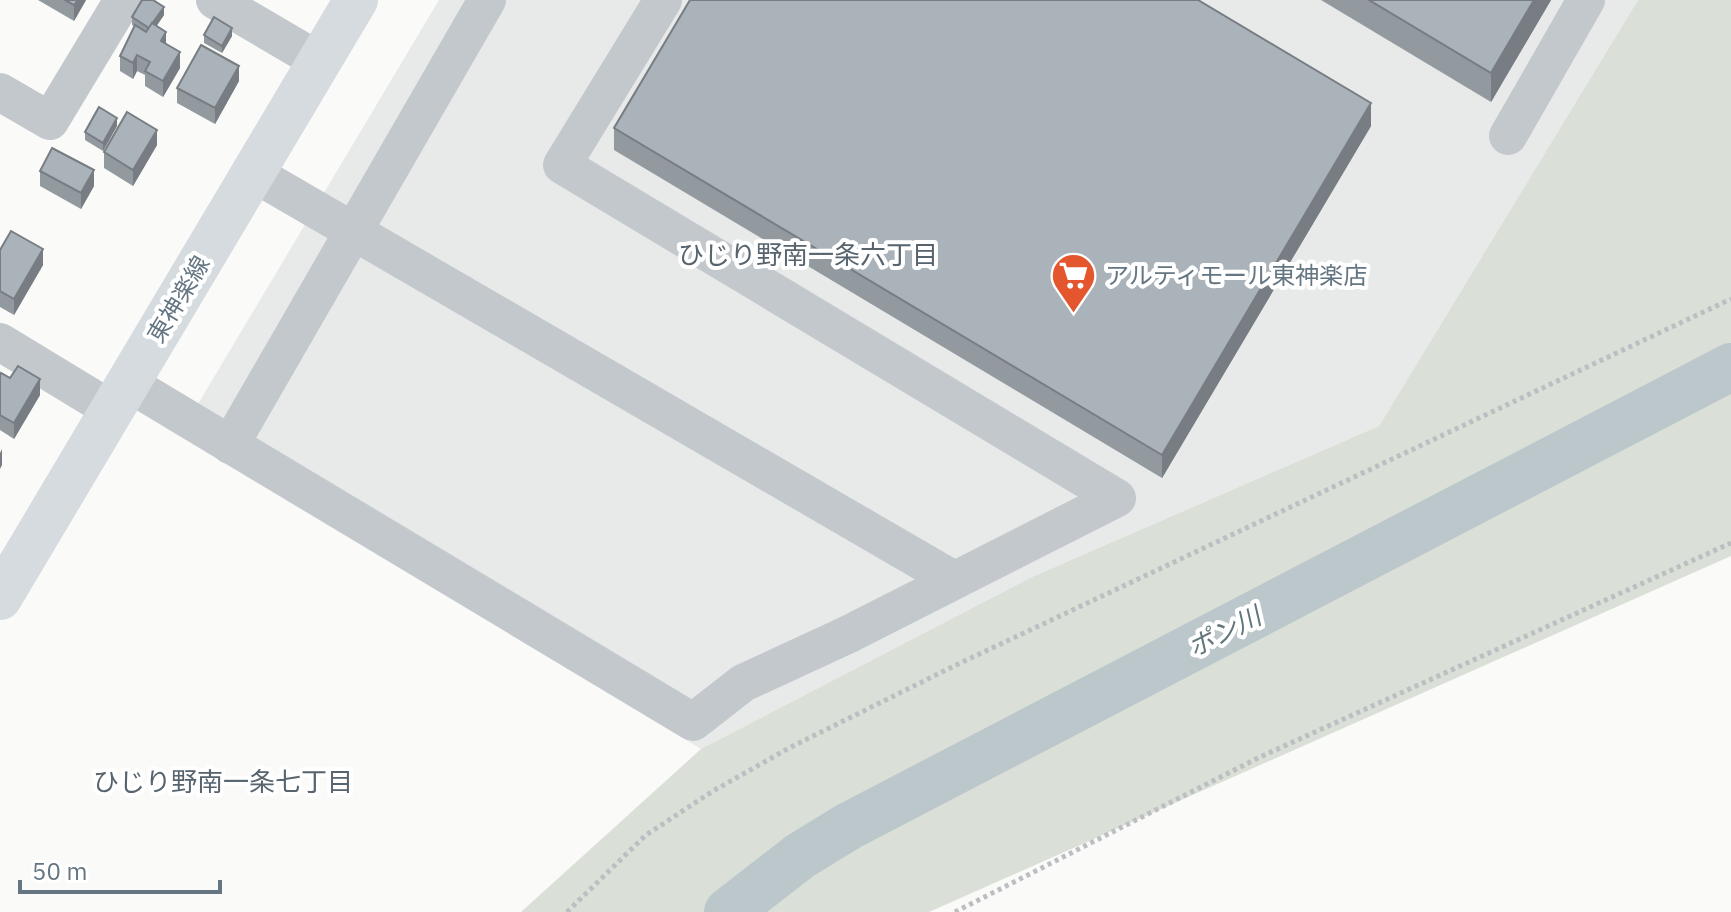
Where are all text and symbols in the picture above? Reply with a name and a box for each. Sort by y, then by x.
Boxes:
district label: ひじり野南一条六丁目 [678,237,938,271]
street label: 東神楽線 [140,250,216,348]
supermarket icon: アルティモール東神楽店 [1050,251,1098,314]
place label: アルティモール東神楽店 [1105,259,1367,291]
water label: ポン川 [1182,597,1269,664]
district label: ひじり野南一条七丁目 [93,764,353,798]
scale bar [20,844,220,894]
text: 50 m [32,855,87,887]

